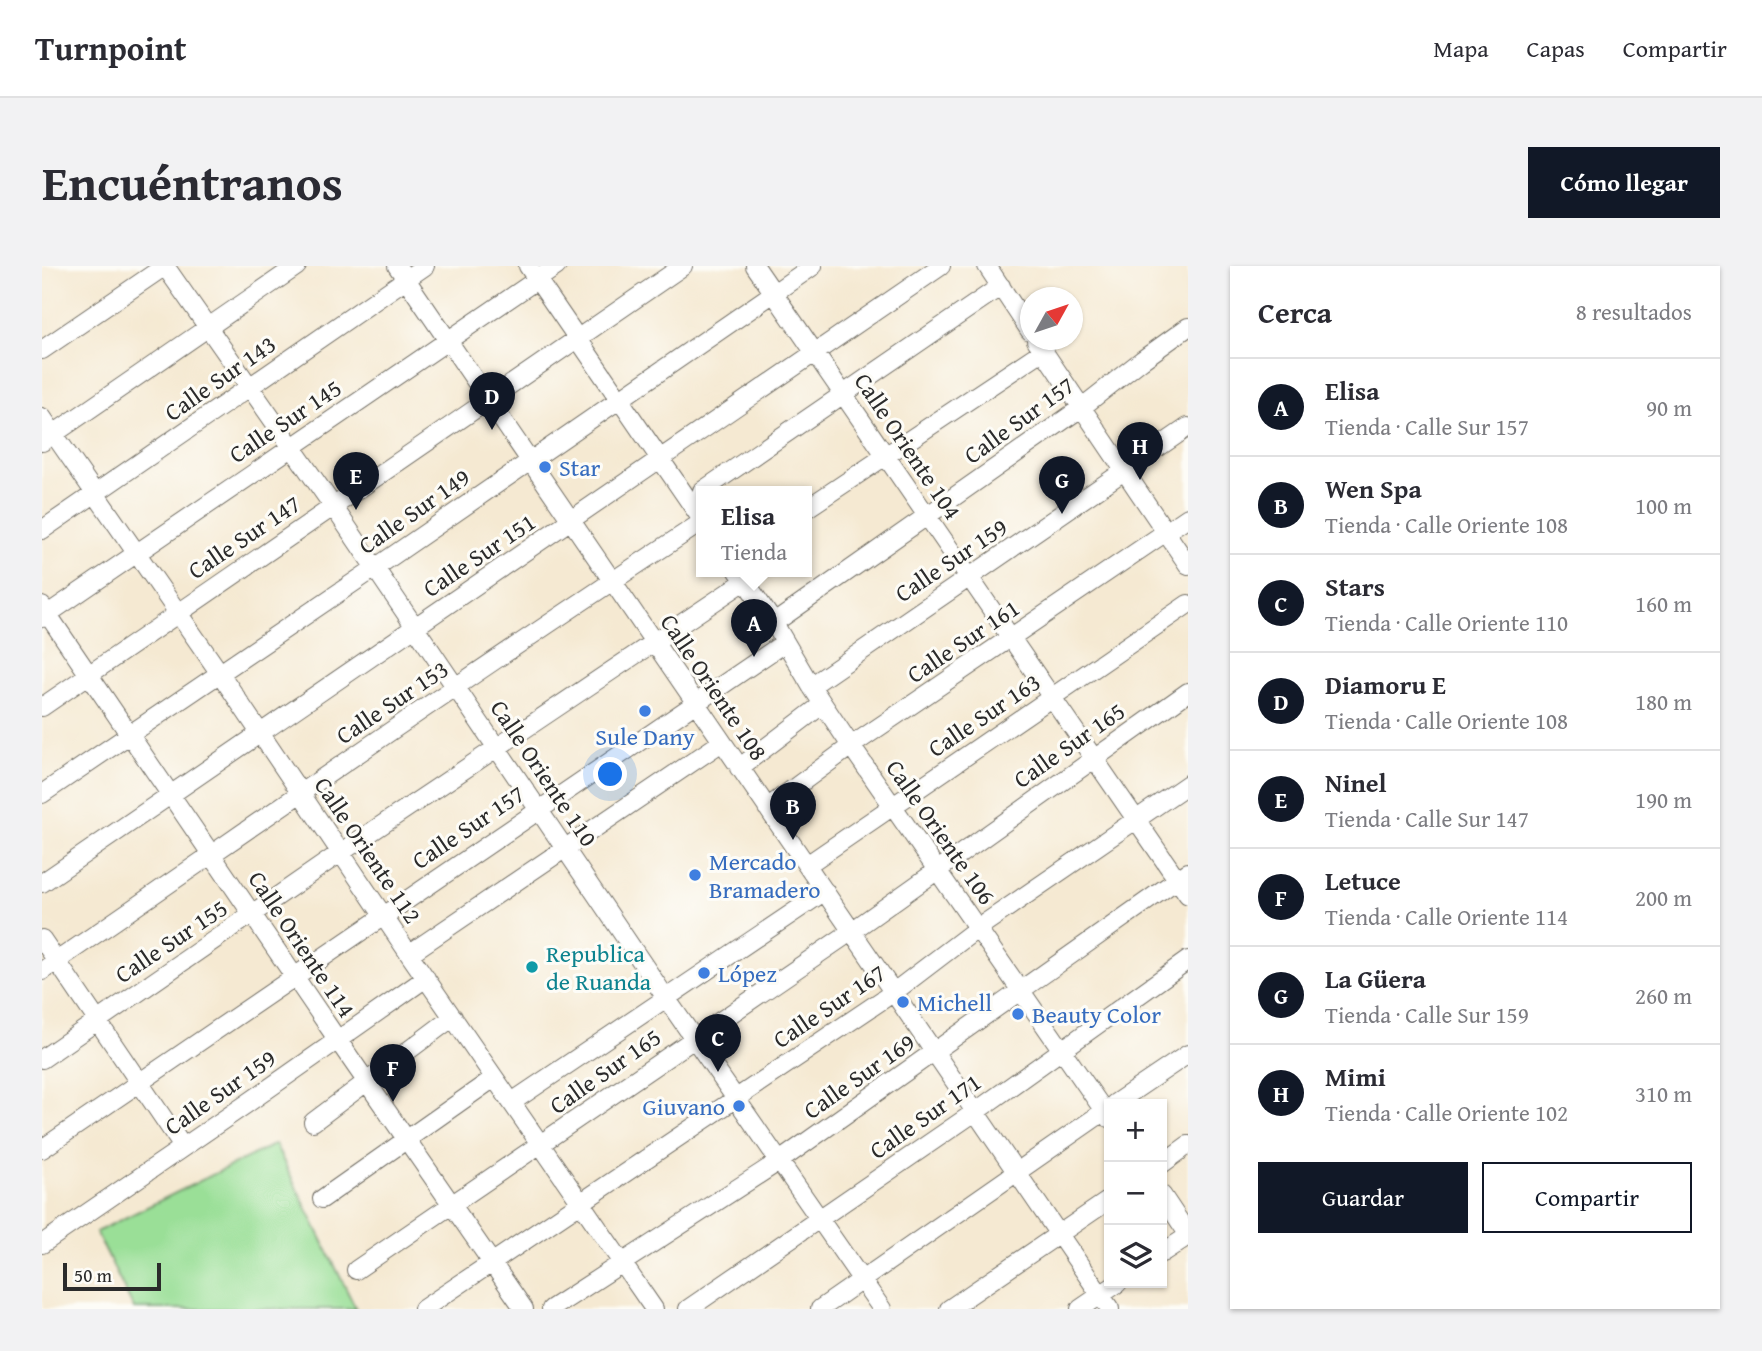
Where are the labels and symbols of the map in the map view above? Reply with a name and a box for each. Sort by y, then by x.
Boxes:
north arrow [1020,287,1083,350]
street label: Calle Sur 143 [157,327,283,429]
street label: Calle Oriente 104 [846,366,970,526]
street label: Calle Sur 157 [957,368,1081,472]
street label: Calle Sur 145 [222,370,348,472]
pin: D [469,372,515,430]
pin: H [1117,422,1163,480]
place label: Star [559,450,601,485]
pin: E [333,452,379,510]
pin: G [1039,456,1085,514]
marker: Star [537,459,553,475]
street label: Calle Sur 149 [351,460,477,562]
street label: Calle Sur 147 [181,486,307,588]
street label: Calle Sur 151 [416,504,542,606]
street label: Calle Sur 159 [888,509,1014,611]
street label: Calle Sur 161 [900,590,1026,692]
pin: A [731,599,777,657]
street label: Calle Oriente 108 [652,607,776,767]
street label: Calle Sur 153 [329,651,455,753]
street label: Calle Sur 163 [921,664,1047,766]
street label: Calle Oriente 110 [482,693,606,853]
street label: Calle Sur 165 [1006,694,1132,796]
marker: Sule Dany [637,703,653,719]
place label: Sule Dany [595,719,695,754]
street label: Calle Oriente 106 [878,752,1004,912]
your location [593,757,627,791]
street label: Calle Oriente 112 [306,770,430,930]
street label: Calle Sur 157 [405,776,531,878]
pin: B [770,782,816,840]
place label: Mercado Bramadero [709,844,820,907]
street label: Calle Oriente 114 [240,864,364,1024]
marker: Mercado Bramadero [687,867,703,883]
street label: Calle Sur 155 [108,890,234,992]
place label: Republica de Ruanda [546,936,652,999]
street label: Calle Sur 167 [766,955,892,1057]
place label: López [718,956,777,991]
marker: Republica de Ruanda [524,959,540,975]
marker: López [696,965,712,981]
place label: Michell [917,985,992,1020]
marker: Michell [895,994,911,1010]
place label: Beauty Color [1032,997,1161,1032]
marker: Beauty Color [1010,1006,1026,1022]
pin: C [695,1014,741,1072]
street label: Calle Sur 165 [542,1020,668,1122]
street label: Calle Sur 169 [796,1025,922,1127]
street label: Calle Sur 159 [157,1041,283,1143]
pin: F [370,1044,416,1102]
street label: Calle Sur 171 [862,1065,988,1167]
place label: Giuvano [643,1089,725,1124]
marker: Giuvano [731,1098,747,1114]
scale bar [63,1260,161,1292]

